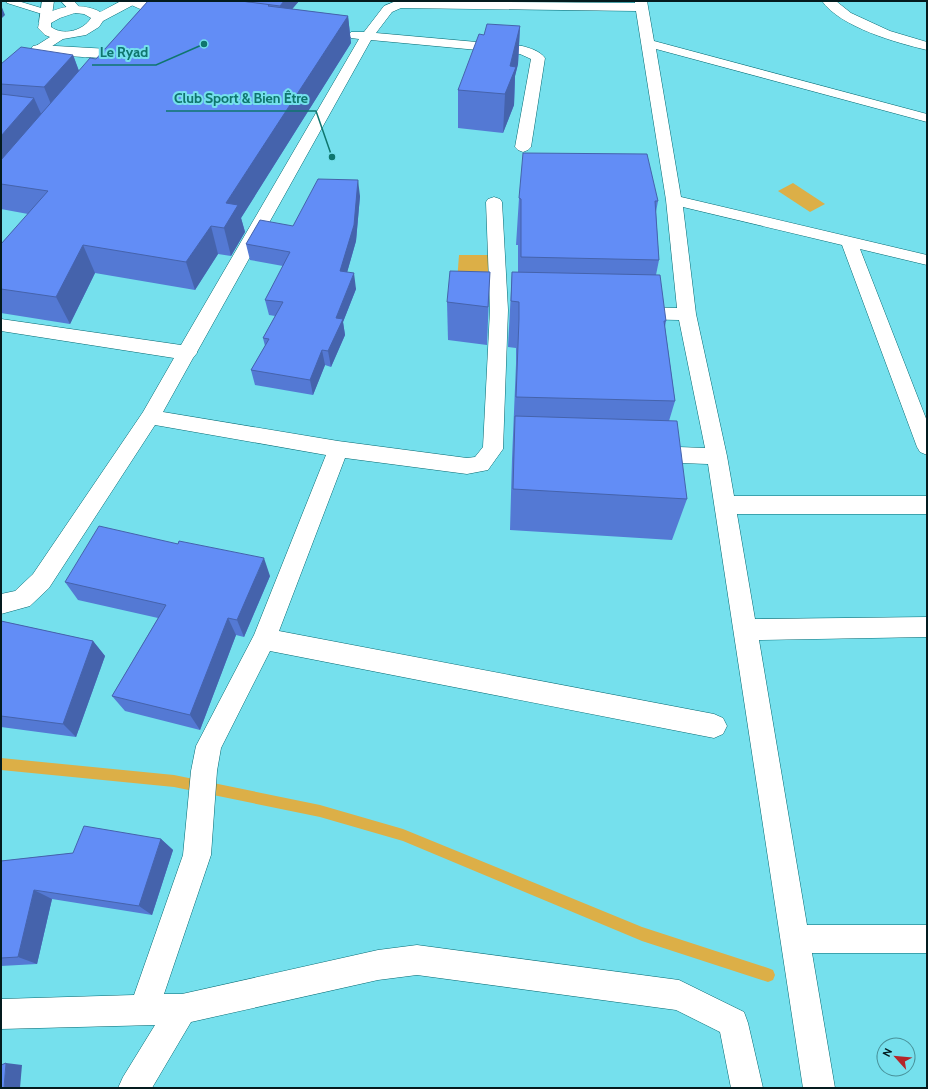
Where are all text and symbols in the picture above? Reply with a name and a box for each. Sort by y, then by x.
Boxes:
callout: Le Ryad [92,39,156,65]
text: Le Ryad [100,43,148,61]
callout: Club Sport & Bien Être [166,85,316,111]
text: Club Sport & Bien Être [174,89,308,107]
north arrow [876,1037,916,1077]
text: N [879,1046,895,1059]

